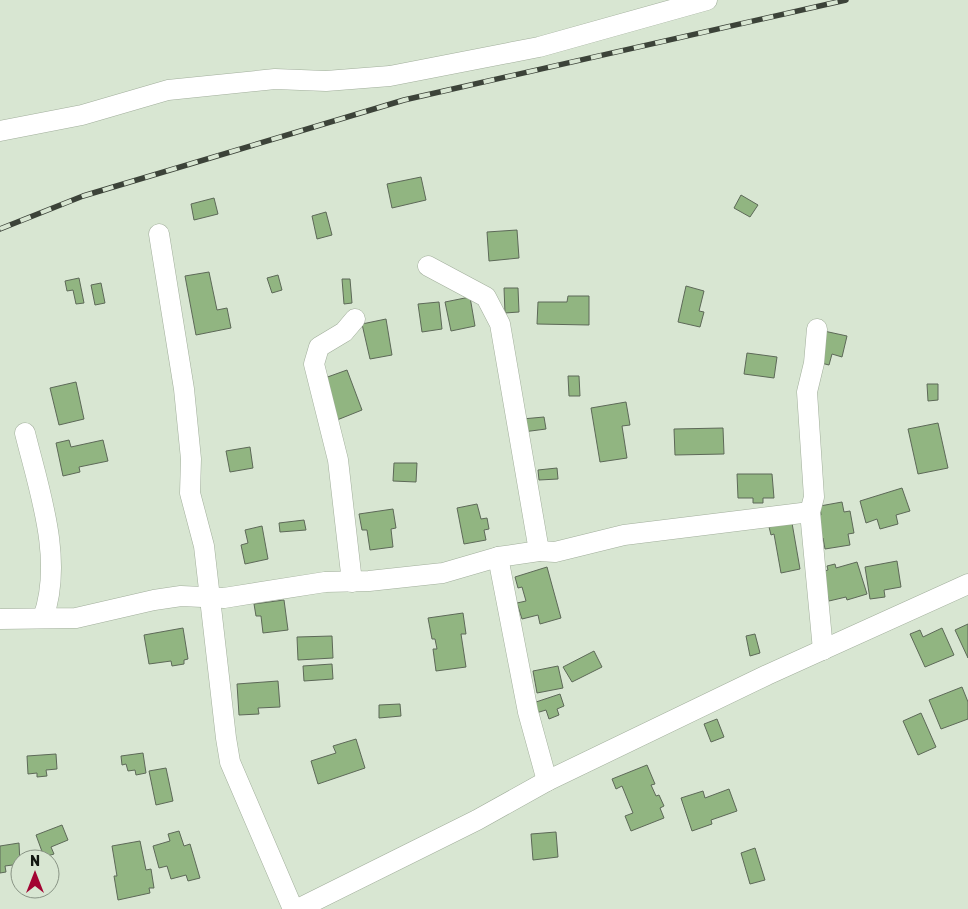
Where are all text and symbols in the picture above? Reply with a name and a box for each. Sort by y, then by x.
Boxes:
north arrow [10,849,60,899]
text: N [30,853,40,870]

